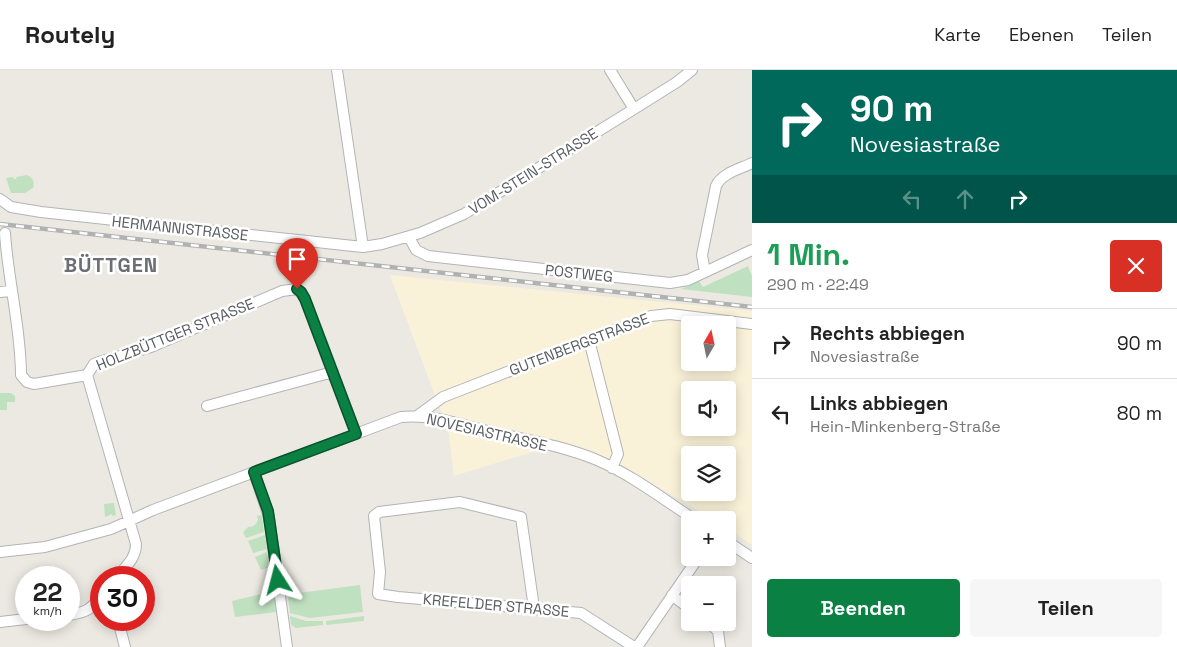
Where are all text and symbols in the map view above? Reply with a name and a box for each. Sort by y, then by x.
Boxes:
text: Routely [25,19,115,50]
text: Karte [934,23,981,46]
text: Ebenen [1009,23,1074,46]
text: Teilen [1102,23,1152,46]
text: 90 m [850,87,933,131]
icon: right [767,90,832,155]
street label: VOM-STEIN-STRASSE [465,124,601,218]
text: Novesiastraße [850,130,1001,158]
icon: left [898,185,926,213]
icon: ahead [951,185,979,213]
icon: right [1004,185,1032,213]
street label: HERMANNISTRASSE [111,211,249,245]
text: 1 Min. [767,235,850,274]
pin [276,238,318,289]
button: close [1110,240,1162,292]
icon: arrive [283,245,311,273]
district label: BÜTTGEN [64,252,158,278]
street label: POSTWEG [544,260,614,286]
text: 290 m · 22:49 [767,274,869,295]
street label: HOLZBÜTTGER STRASSE [93,294,257,374]
street label: GUTENBERGSTRASSE [506,309,652,379]
north arrow [681,316,736,371]
map controls [681,316,736,631]
text: Rechts abbiegen [810,321,965,346]
icon: right [767,330,795,358]
text: 90 m [1117,331,1162,356]
text: Novesiastraße [810,346,920,367]
button: sound [681,381,736,436]
text: Links abbiegen [810,391,948,416]
icon: left [767,400,795,428]
text: 80 m [1117,401,1162,426]
street label: NOVESIASTRASSE [425,409,549,455]
text: Hein-Minkenberg-Straße [810,416,1001,437]
button: layers [681,446,736,501]
button: + [681,511,736,566]
position arrow [251,553,303,605]
speed limit sign: 30 [90,566,155,631]
text: 22 [33,576,62,608]
button: − [681,576,736,631]
button: Beenden [767,579,960,637]
button: Teilen [970,579,1162,637]
street label: KREFELDER STRASSE [422,589,570,621]
text: km/h [33,603,62,619]

